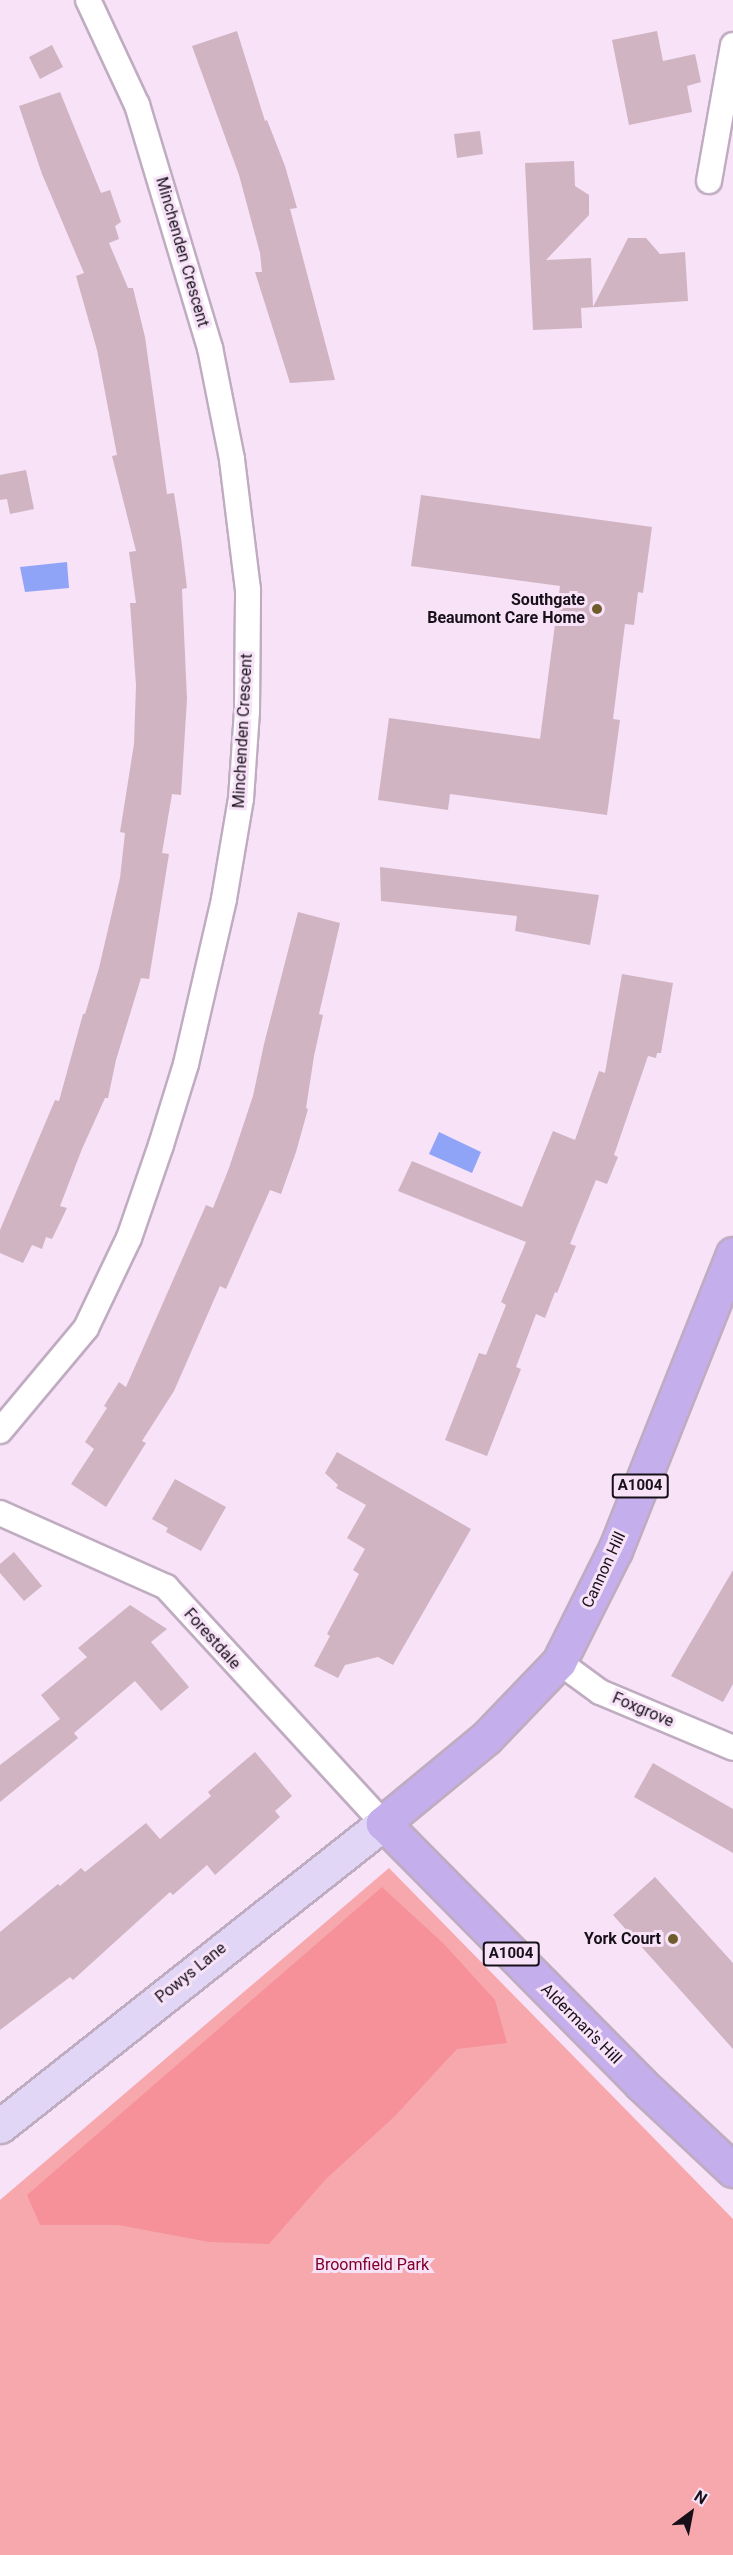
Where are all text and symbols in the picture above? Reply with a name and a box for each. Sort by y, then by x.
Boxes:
street label: Minchenden Crescent [151,175,213,329]
place label: Southgate Beaumont Care Home [427,590,585,628]
marker: Southgate Beaumont Care Home [590,602,604,616]
street label: Minchenden Crescent [229,653,257,809]
road number: A1004 [612,1474,668,1498]
street label: Cannon Hill [578,1529,630,1611]
street label: Forestdale [180,1605,244,1673]
street label: Foxgrove [609,1689,677,1731]
place label: York Court [584,1929,661,1949]
marker: York Court [666,1932,680,1946]
street label: Powys Lane [152,1939,230,2007]
road number: A1004 [482,1942,540,1966]
street label: Alderman's Hill [537,1980,625,2068]
park label: Broomfield Park [315,2255,429,2275]
north arrow [661,2483,721,2543]
text: N [691,2486,711,2508]

